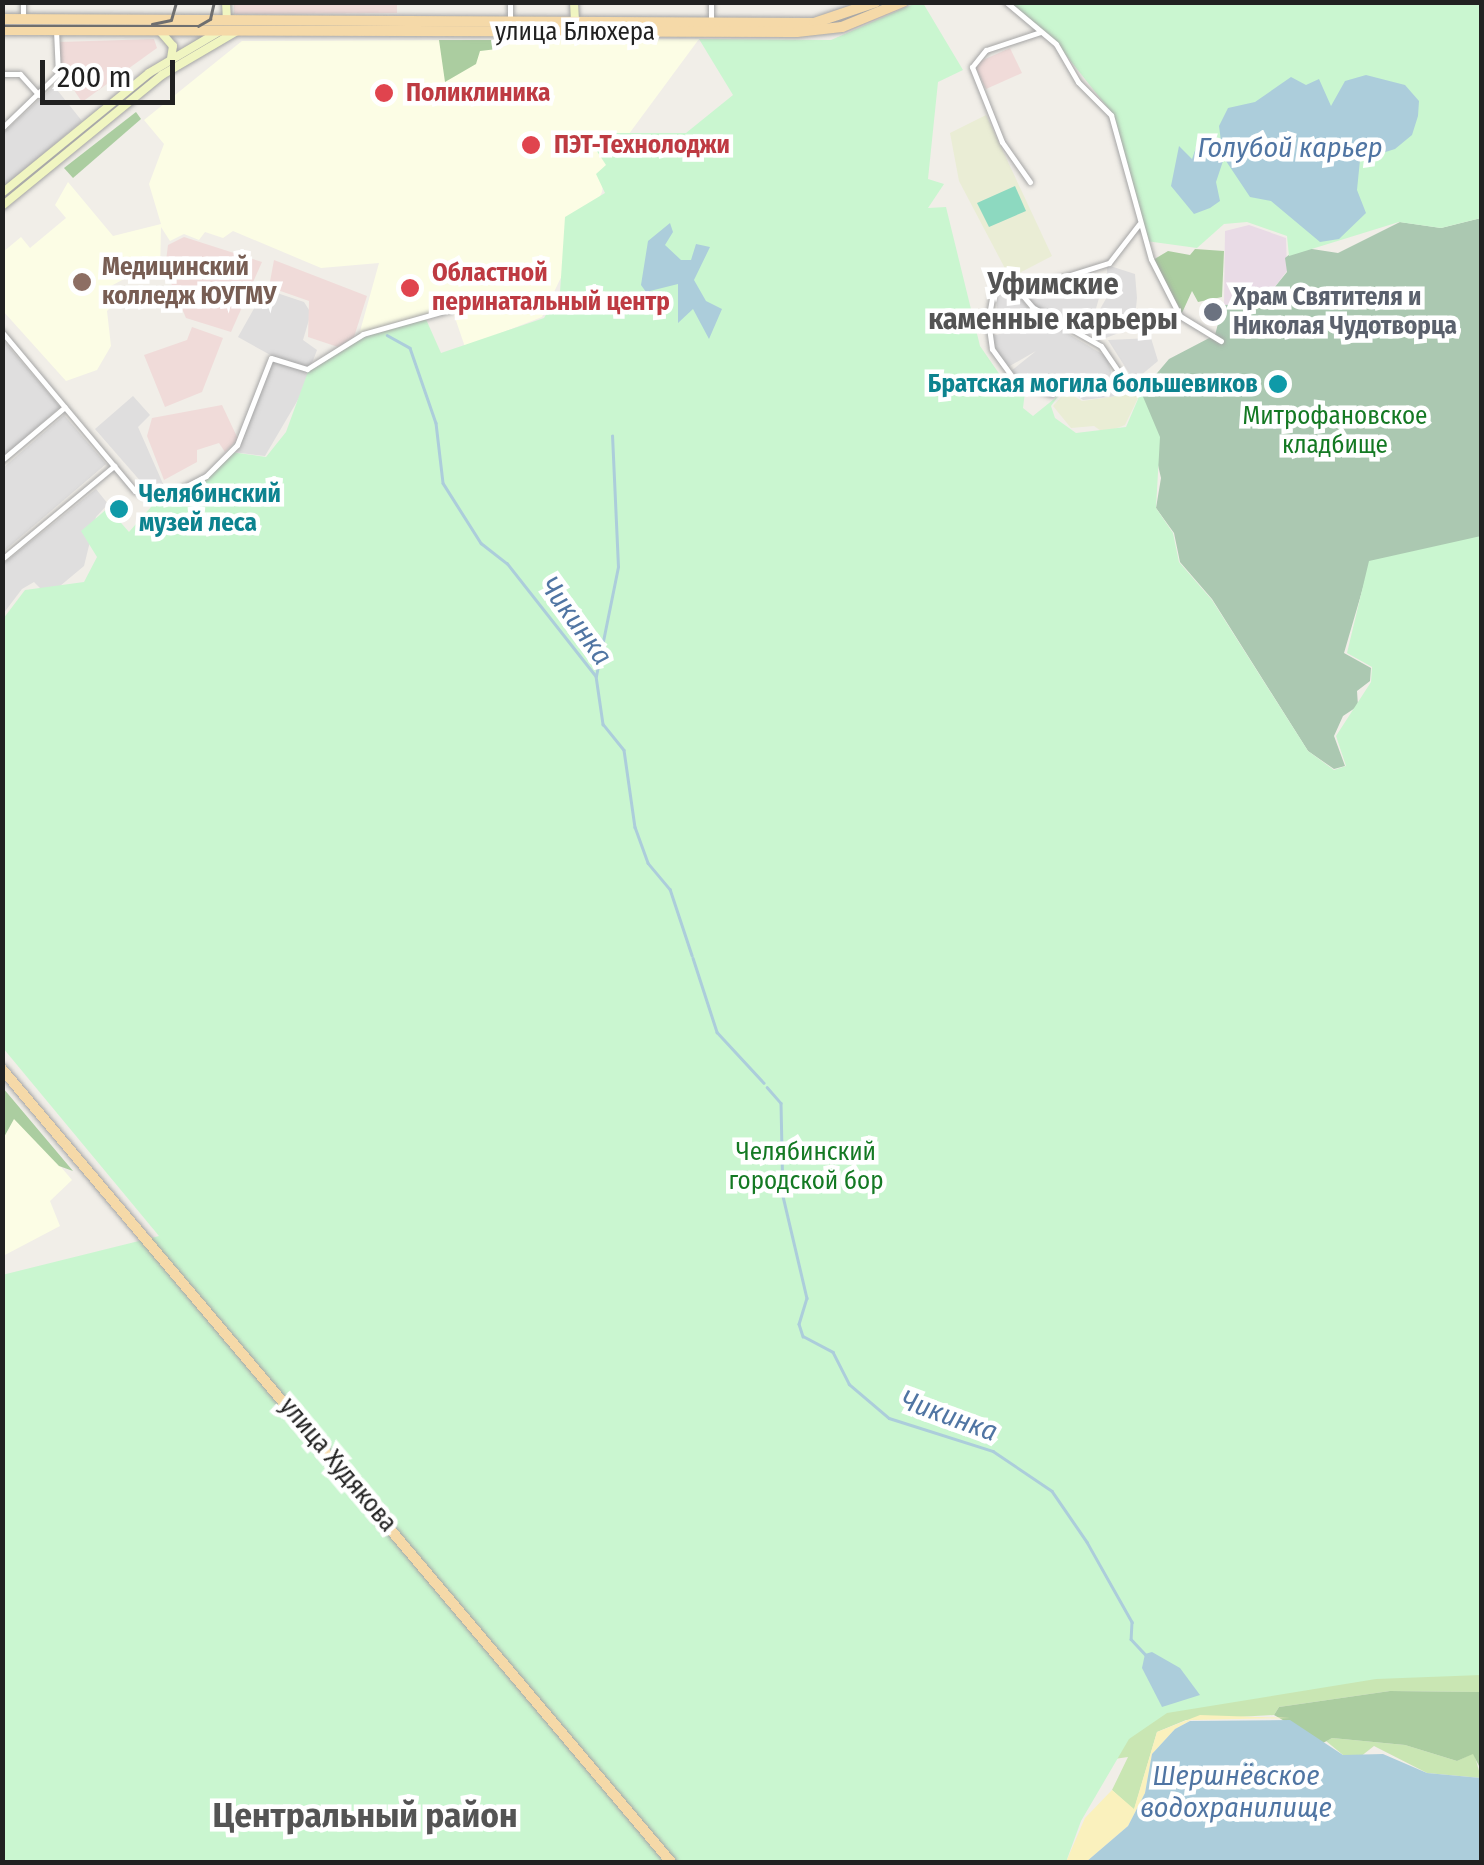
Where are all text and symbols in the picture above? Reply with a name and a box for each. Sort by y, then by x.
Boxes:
street label: улица Блюхера [495,17,655,47]
scale bar [45,40,180,102]
text: 200 m [57,59,132,95]
place label: Поликлиника [406,78,550,108]
marker: Поликлиника [371,80,397,106]
place label: ПЭТ-Технолоджи [554,130,730,160]
water label: Голубой карьер [1198,131,1382,165]
marker: ПЭТ-Технолоджи [518,132,544,158]
place label: Медицинский колледж ЮУГМУ [102,253,276,312]
place label: Областной перинатальный центр [432,259,670,318]
district label: Уфимские каменные карьеры [928,266,1178,336]
marker: Медицинский колледж ЮУГМУ [71,271,93,293]
marker: Областной перинатальный центр [397,275,423,301]
place label: Храм Святителя и Николая Чудотворца [1233,283,1457,342]
marker: Храм Святителя и Николая Чудотворца [1202,301,1224,323]
place label: Братская могила большевиков [928,369,1258,399]
marker: Братская могила большевиков [1267,373,1289,395]
park label: Митрофановское кладбище [1243,402,1427,461]
place label: Челябинский музей леса [139,480,281,539]
marker: Челябинский музей леса [108,498,130,520]
water label: Чикинка [533,570,619,672]
park label: Челябинский городской бор [728,1138,884,1197]
water label: Чикинка [896,1383,1002,1449]
street label: улица Худякова [273,1392,403,1538]
water label: Шершнёвское водохранилище [1140,1759,1332,1825]
district label: Центральный район [213,1794,517,1836]

